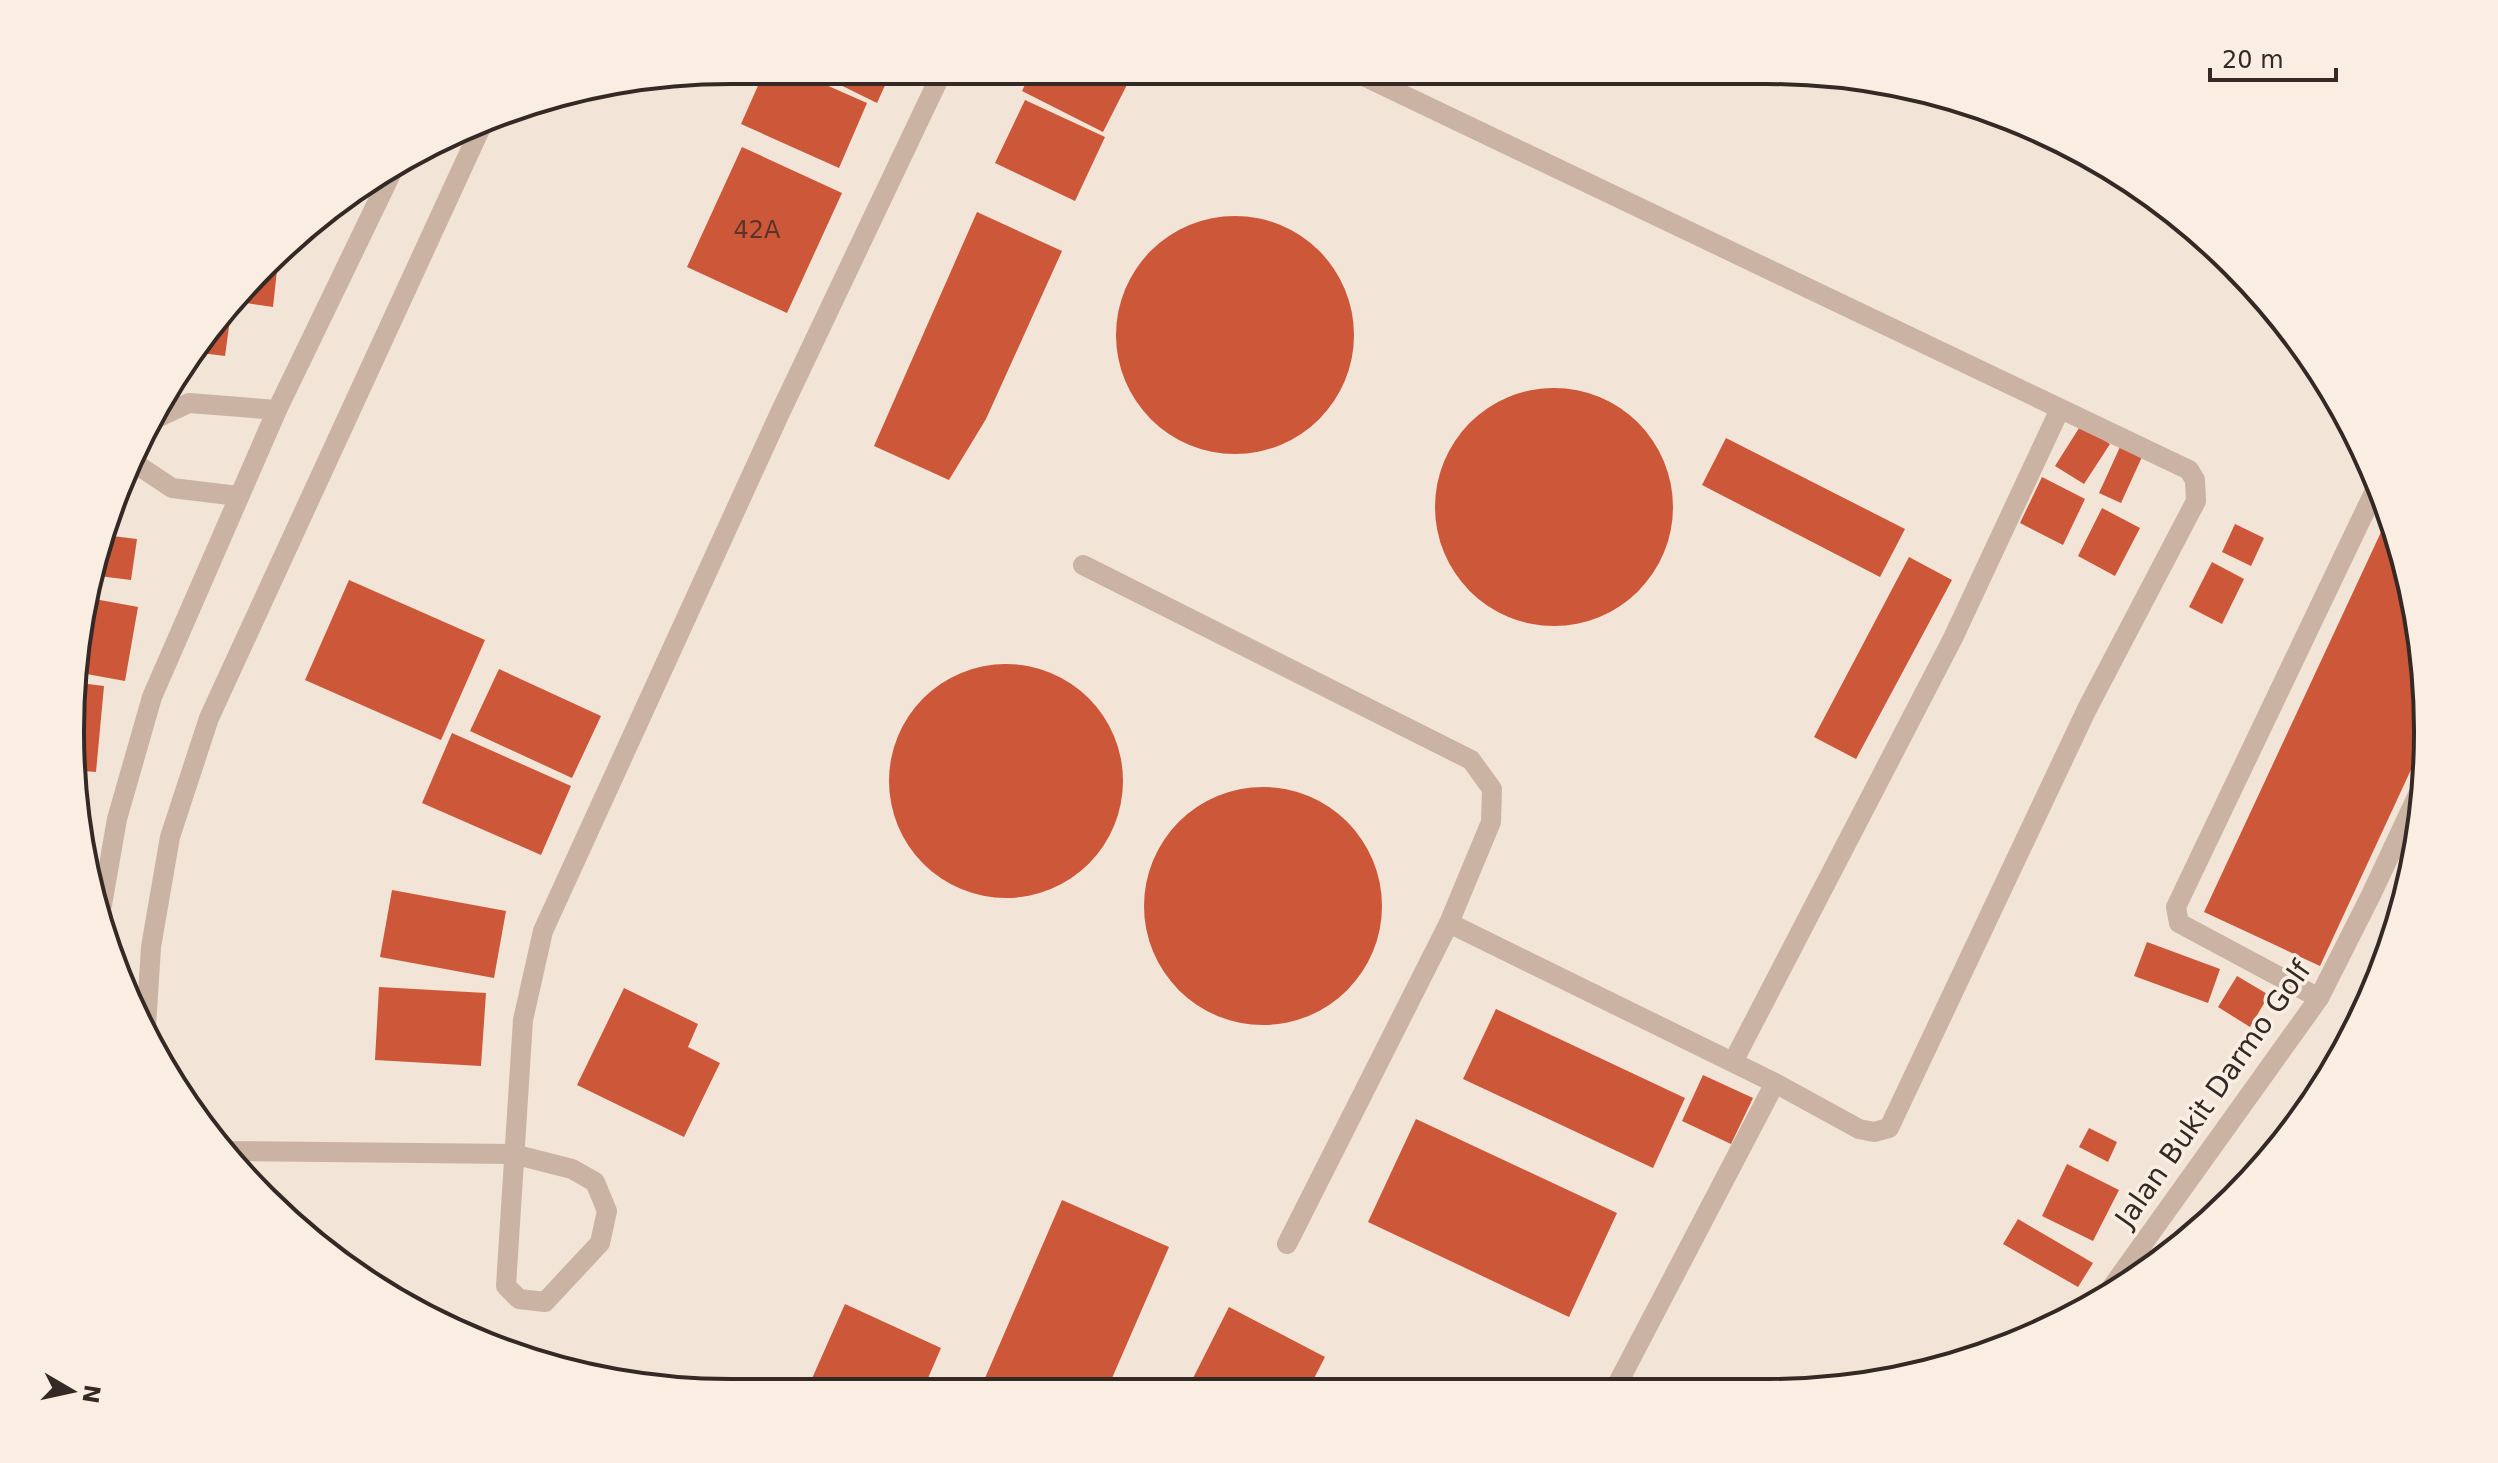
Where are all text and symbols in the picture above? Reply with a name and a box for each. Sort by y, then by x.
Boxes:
scale bar [2210,32,2336,82]
text: 20 m [2222,46,2284,74]
house number: 42A [734,216,781,244]
street label: Jalan Bukit Darmo Golf [2107,954,2318,1235]
north arrow [32,1351,112,1431]
text: N [77,1383,105,1405]

